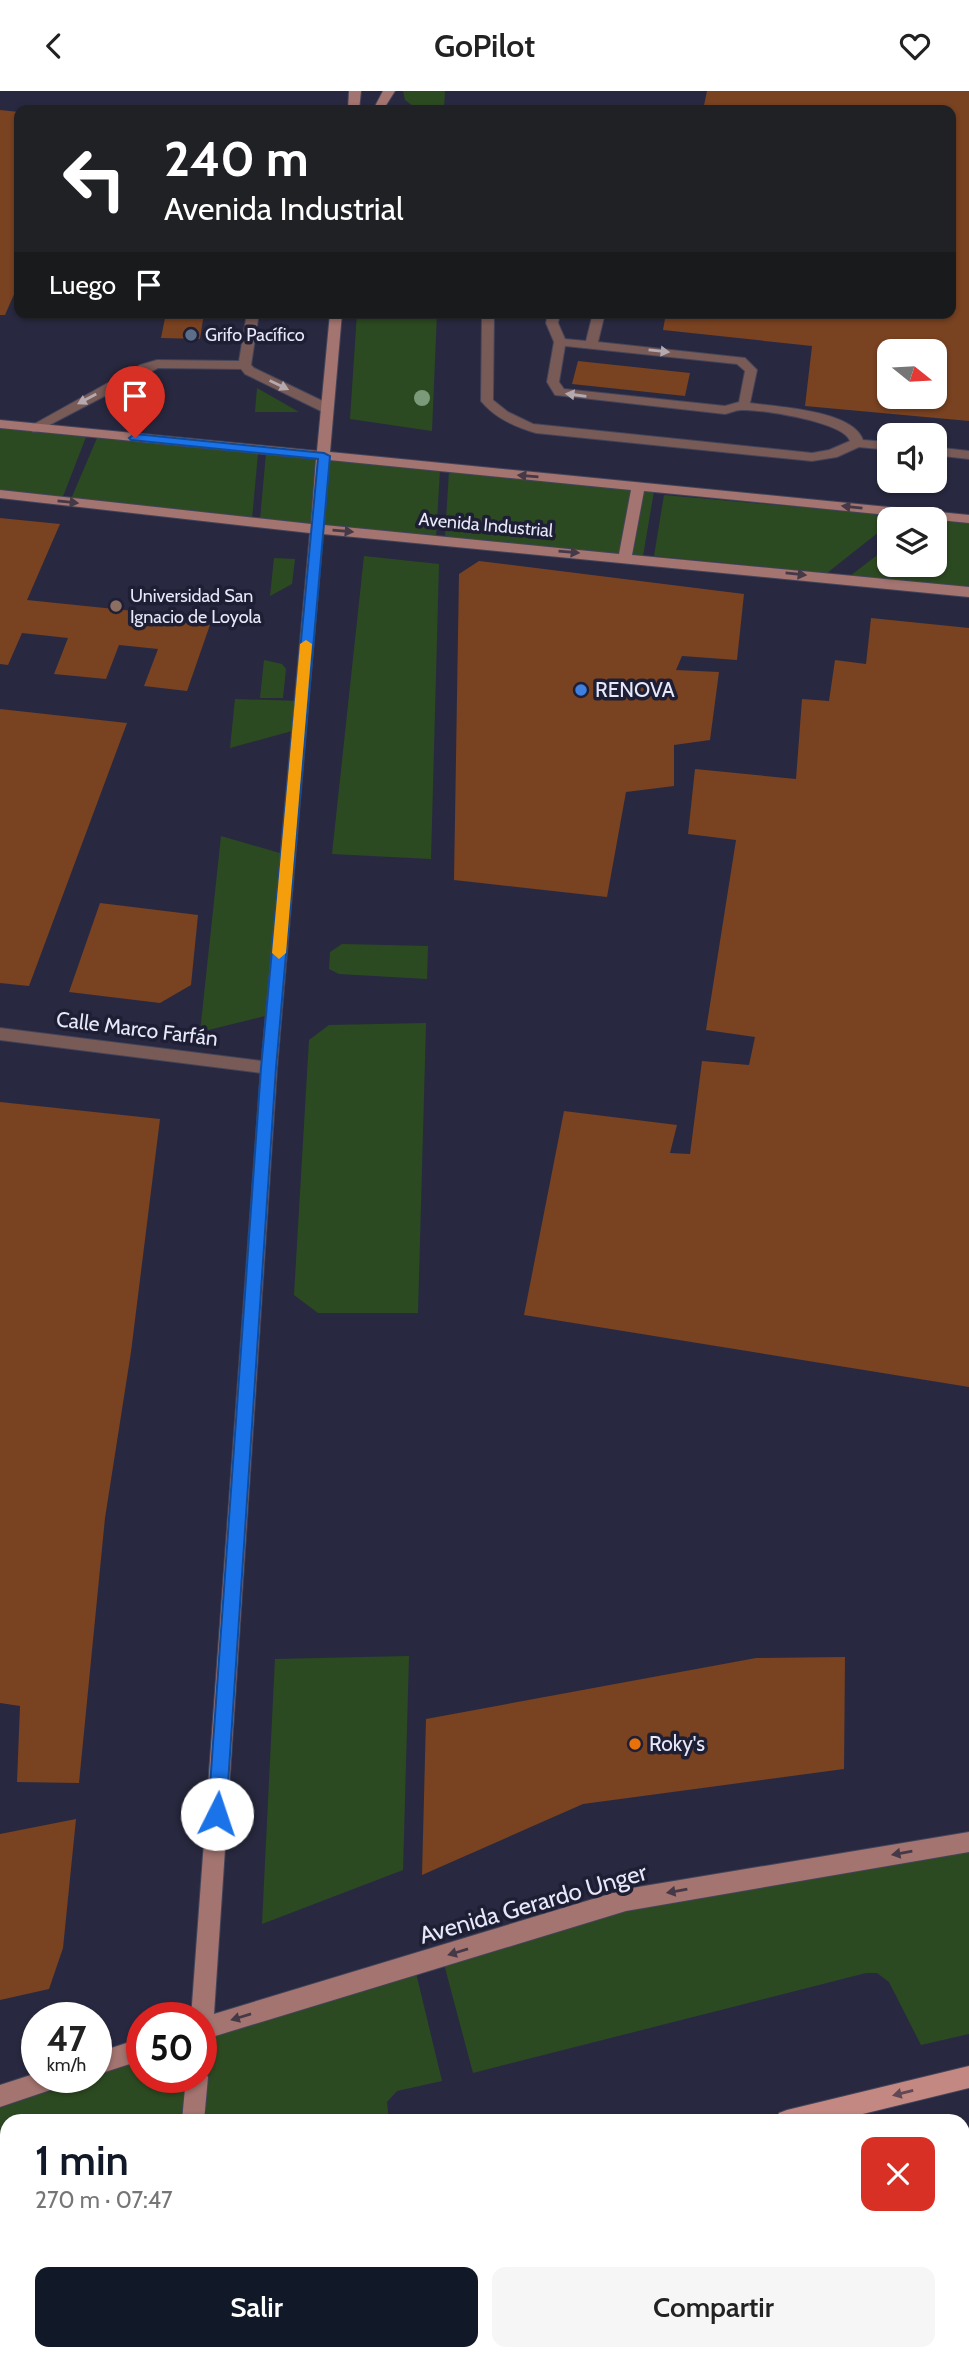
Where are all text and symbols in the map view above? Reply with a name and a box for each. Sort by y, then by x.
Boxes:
text: GoPilot [434,26,535,65]
icon: back [35,27,73,65]
icon: heart [896,27,934,65]
text: 240 m [164,129,309,188]
icon: left [49,133,140,224]
text: Avenida Industrial [164,189,404,228]
icon: arrive [130,266,168,304]
text: Luego [49,269,116,301]
place label: Grifo Pacífico [205,324,305,346]
marker: Grifo Pacífico [183,327,199,343]
north arrow [877,339,947,409]
map controls [877,339,947,577]
one-way arrow [648,346,670,357]
pin [105,366,165,438]
icon: arrive [116,377,154,415]
one-way arrow [269,380,289,391]
one-way arrow [565,389,587,400]
one-way arrow [77,393,97,404]
button: sound [877,423,947,493]
one-way arrow [517,470,539,481]
one-way arrow [57,497,79,508]
one-way arrow [841,502,863,513]
button: layers [877,507,947,577]
street label: Avenida Industrial [418,508,555,542]
one-way arrow [332,526,354,537]
one-way arrow [559,547,581,558]
one-way arrow [785,569,807,580]
place label: Universidad San Ignacio de Loyola [130,585,262,628]
marker: Universidad San Ignacio de Loyola [108,598,124,614]
place label: RENOVA [595,677,675,702]
marker: RENOVA [573,682,589,698]
street label: Calle Marco Farfán [55,1006,219,1051]
place label: Roky's [649,1731,705,1756]
marker: Roky's [627,1736,643,1752]
position arrow [180,1777,254,1851]
one-way arrow [891,1848,913,1859]
street label: Avenida Gerardo Unger [416,1857,650,1950]
one-way arrow [666,1886,688,1897]
one-way arrow [448,1947,469,1957]
speed limit sign: 50 [126,2002,217,2093]
one-way arrow [230,2013,251,2023]
text: 47 [47,2017,86,2060]
text: km/h [47,2054,86,2076]
one-way arrow [892,2088,914,2099]
text: 1 min [35,2134,129,2186]
button: close [861,2137,935,2211]
text: 270 m · 07:47 [35,2186,173,2214]
button: Salir [35,2267,478,2347]
button: Compartir [492,2267,935,2347]

